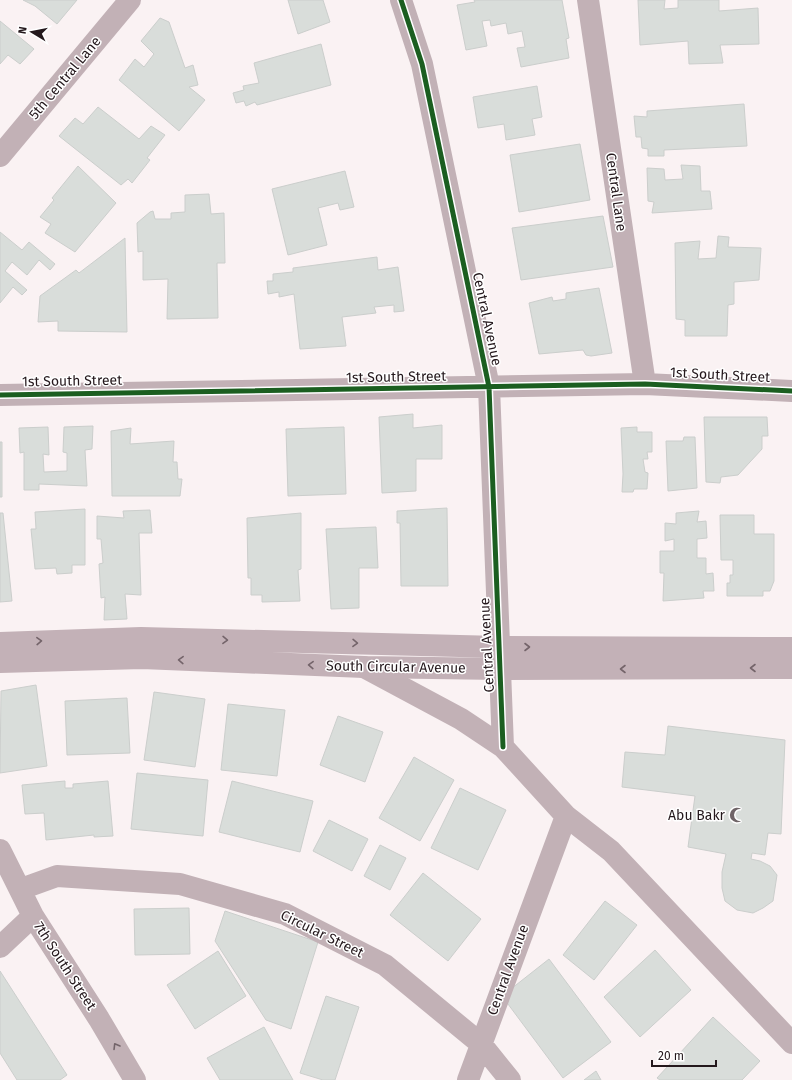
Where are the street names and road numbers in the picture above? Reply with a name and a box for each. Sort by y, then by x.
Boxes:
street label: 5th Central Lane [25,33,105,123]
street label: Central Lane [602,152,630,232]
street label: Central Avenue [469,271,505,367]
street label: 1st South Street [669,364,771,386]
street label: 1st South Street [346,368,447,386]
street label: 1st South Street [22,372,123,390]
street label: Central Avenue [476,597,498,693]
street label: South Circular Avenue [326,657,466,677]
street label: Circular Street [278,907,367,962]
street label: 7th South Street [30,919,100,1014]
street label: Central Avenue [484,922,532,1018]

